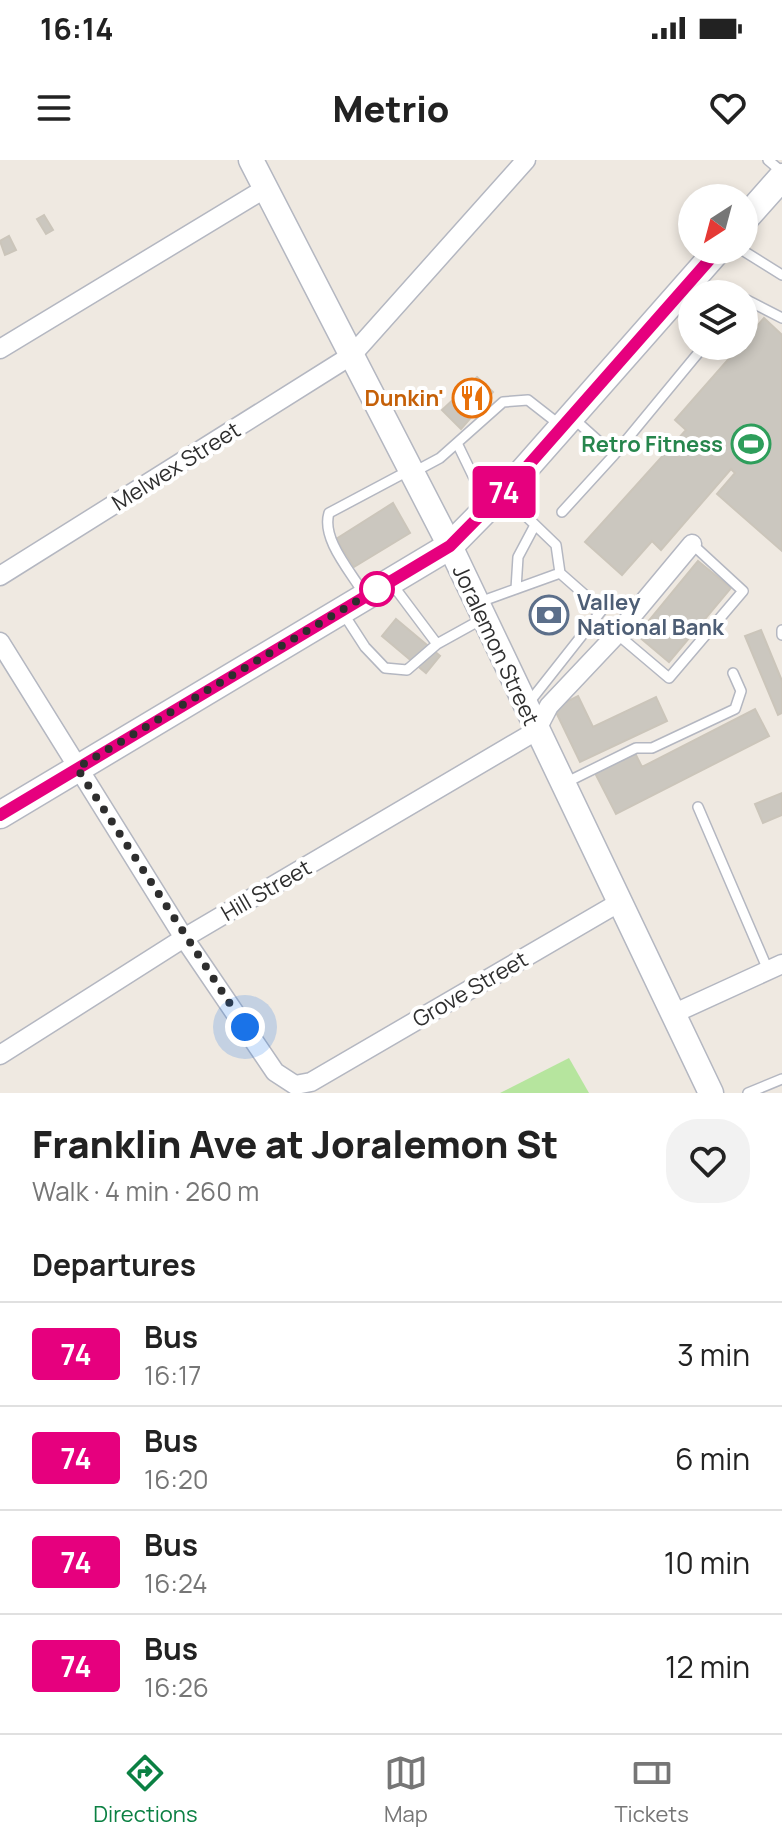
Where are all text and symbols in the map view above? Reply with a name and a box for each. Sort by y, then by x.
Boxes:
text: 16:14 [40,8,113,49]
text: Metrio [333,84,449,133]
icon: menu [32,86,76,130]
icon: heart [706,86,750,130]
north arrow [678,184,758,264]
map controls [678,184,758,360]
button: layers [678,280,758,360]
restaurant icon: Dunkin' [451,377,493,419]
place label: Dunkin' [364,383,444,413]
street label: Melwex Street [106,415,246,517]
sports icon: Retro Fitness [730,423,772,465]
place label: Retro Fitness [581,429,723,459]
line badge: 74 [468,466,540,518]
text: 74 [489,473,519,511]
street label: Joralemon Street [446,560,546,730]
unlabelled marker [360,572,394,606]
place label: Valley National Bank [577,587,725,642]
bank icon: Valley National Bank [528,594,570,636]
street label: Hill Street [215,852,317,928]
street label: Grove Street [407,944,533,1034]
your location [225,1007,265,1047]
text: Franklin Ave at Joralemon St [32,1117,559,1169]
button: heart [666,1119,750,1203]
text: Walk · 4 min · 260 m [32,1173,259,1209]
text: Departures [32,1244,196,1285]
text: Bus [144,1316,198,1357]
text: 3 min [677,1334,750,1375]
text: 74 [61,1335,91,1373]
text: 16:17 [144,1357,201,1393]
text: Bus [144,1420,198,1461]
text: 6 min [675,1438,750,1479]
text: 74 [61,1439,91,1477]
text: 16:20 [144,1461,209,1497]
text: Bus [144,1524,198,1565]
text: 10 min [664,1542,750,1583]
text: 74 [61,1543,91,1581]
text: 16:24 [144,1565,208,1601]
text: Bus [144,1628,198,1669]
text: 12 min [665,1646,750,1687]
text: 74 [61,1647,91,1685]
text: 16:26 [144,1669,209,1705]
tab: Directions [93,1751,197,1829]
tab: Map [384,1751,428,1829]
tab: Tickets [614,1751,689,1829]

